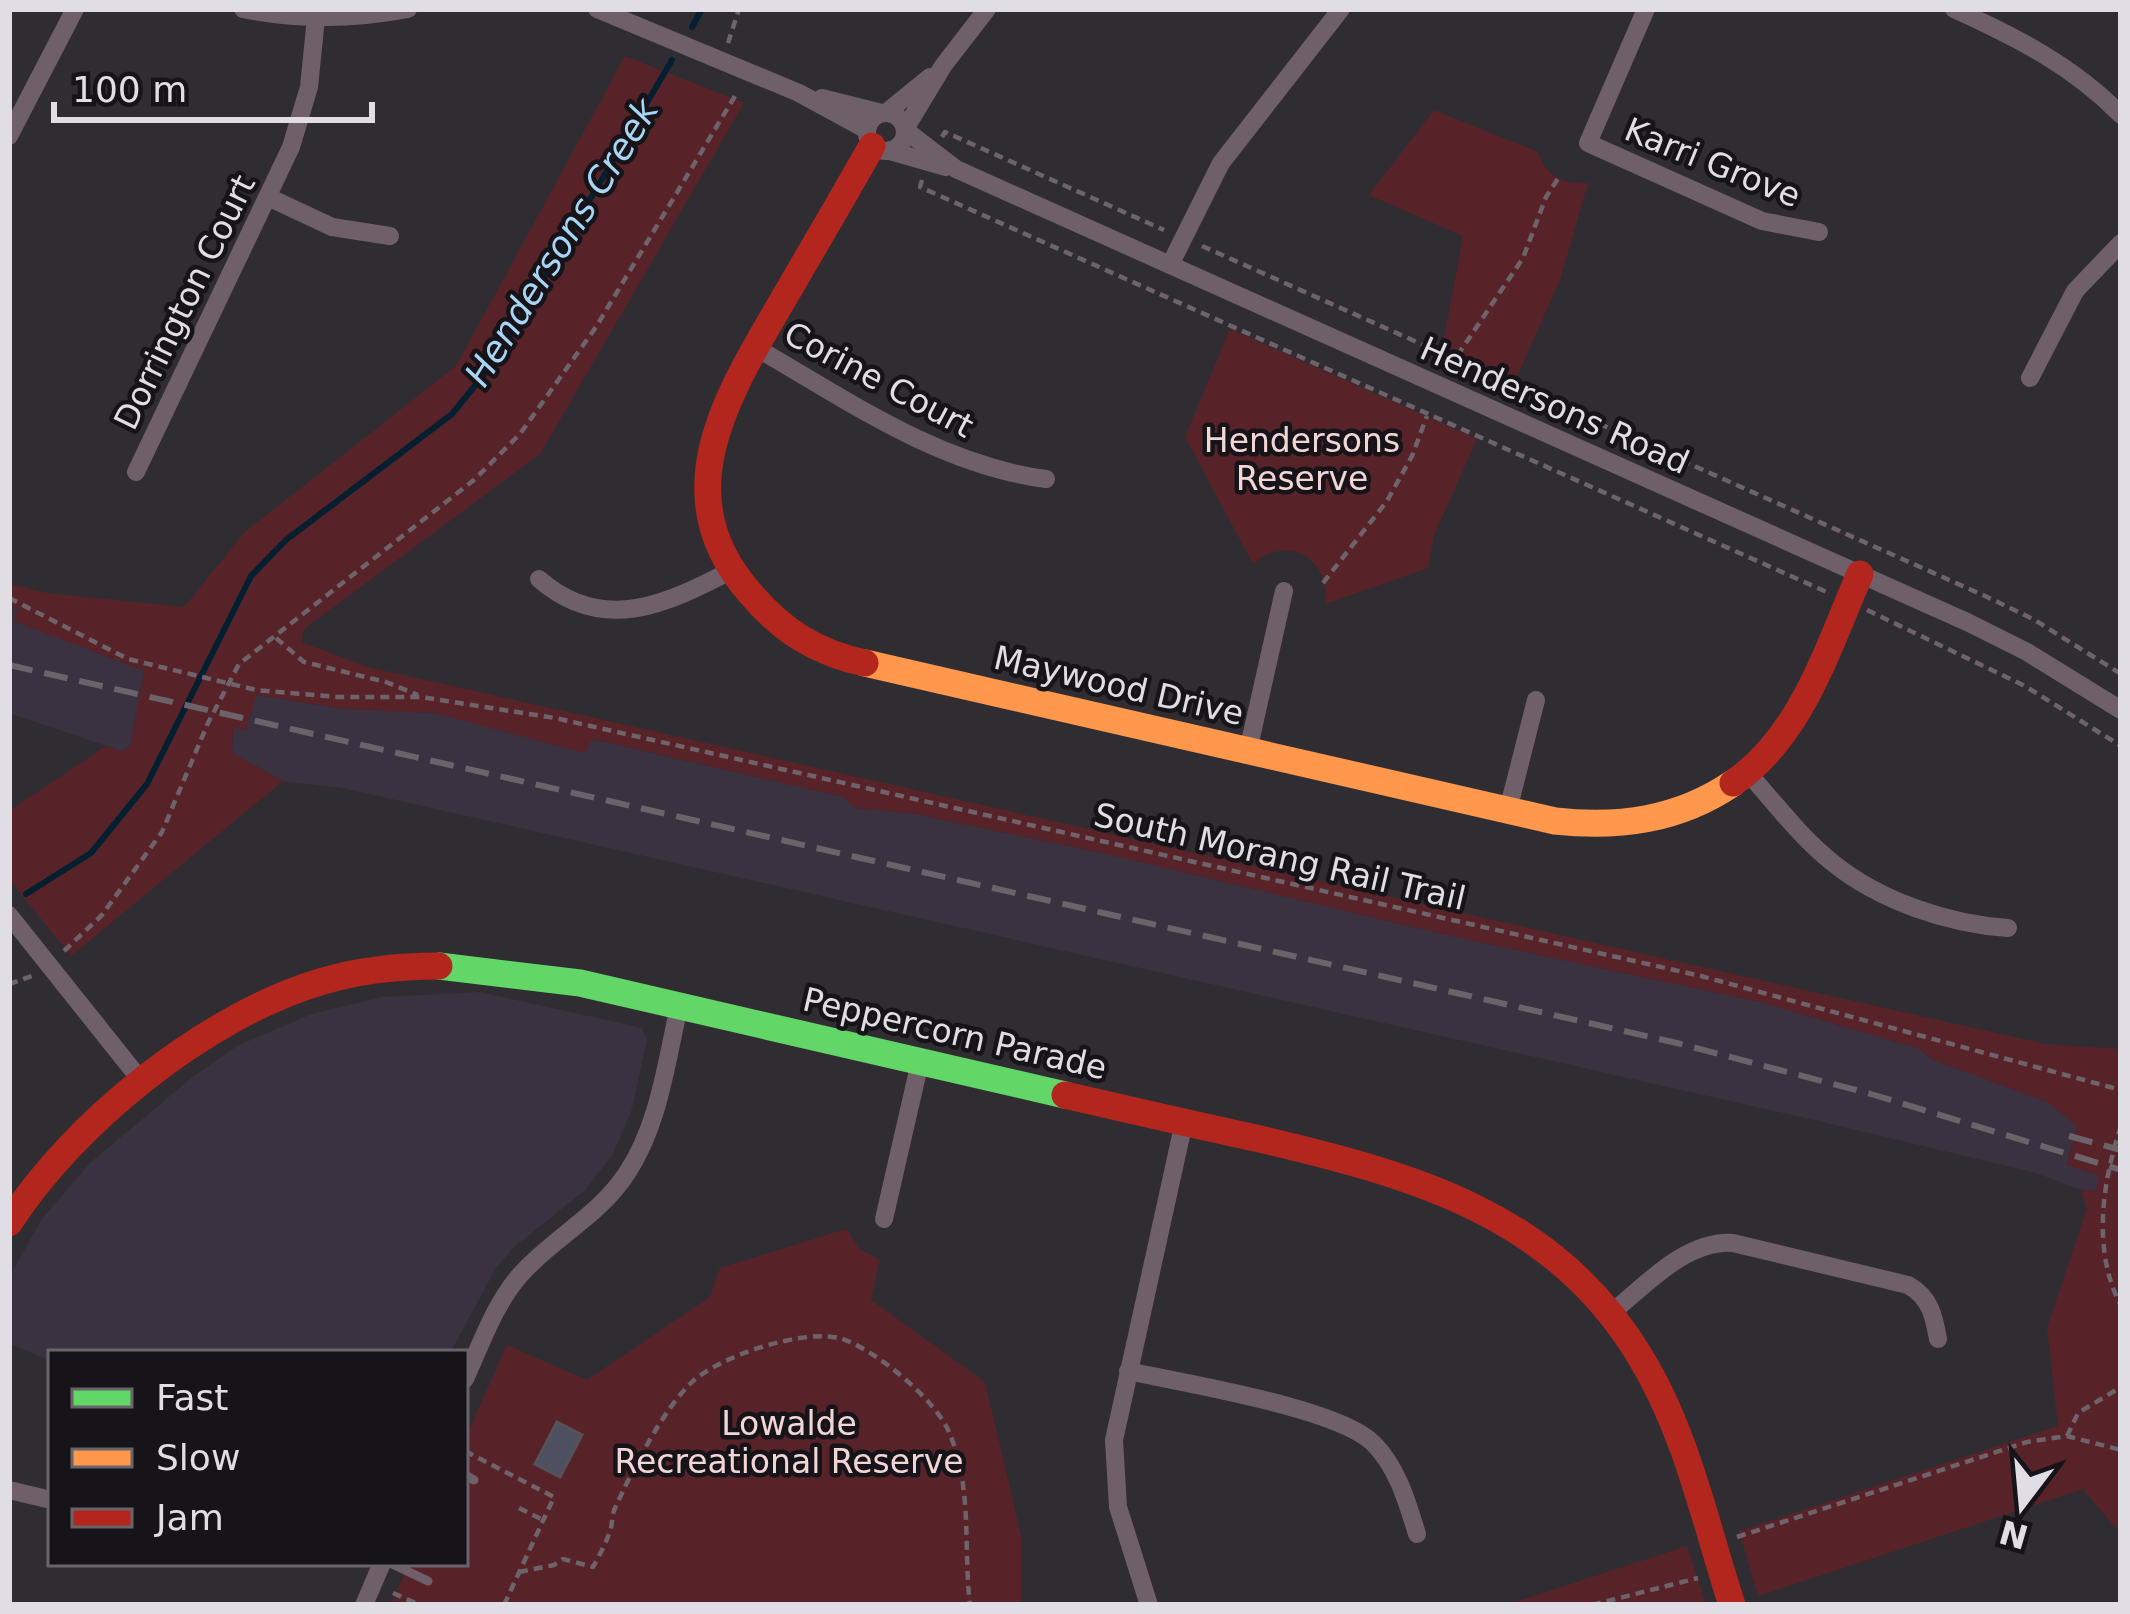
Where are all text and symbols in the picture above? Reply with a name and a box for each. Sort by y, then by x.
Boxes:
scale bar [54,48,372,122]
text: 100 m [72,69,187,110]
water label: Hendersons Creek [456,89,668,393]
street label: Karri Grove [1619,110,1806,215]
street label: Dorrington Court [106,169,263,436]
street label: Corine Court [778,313,980,446]
street label: Hendersons Road [1415,329,1695,482]
park label: Hendersons Reserve [1204,421,1400,498]
street label: Maywood Drive [990,638,1248,733]
street label: South Morang Rail Trail [1090,795,1469,918]
street label: Peppercorn Parade [799,980,1111,1087]
legend [48,1350,468,1566]
text: Fast [156,1377,228,1418]
park label: Lowalde Recreational Reserve [615,1404,964,1481]
text: Slow [156,1437,240,1478]
north arrow [1962,1446,2082,1566]
text: Jam [154,1497,224,1538]
text: N [1995,1512,2033,1557]

